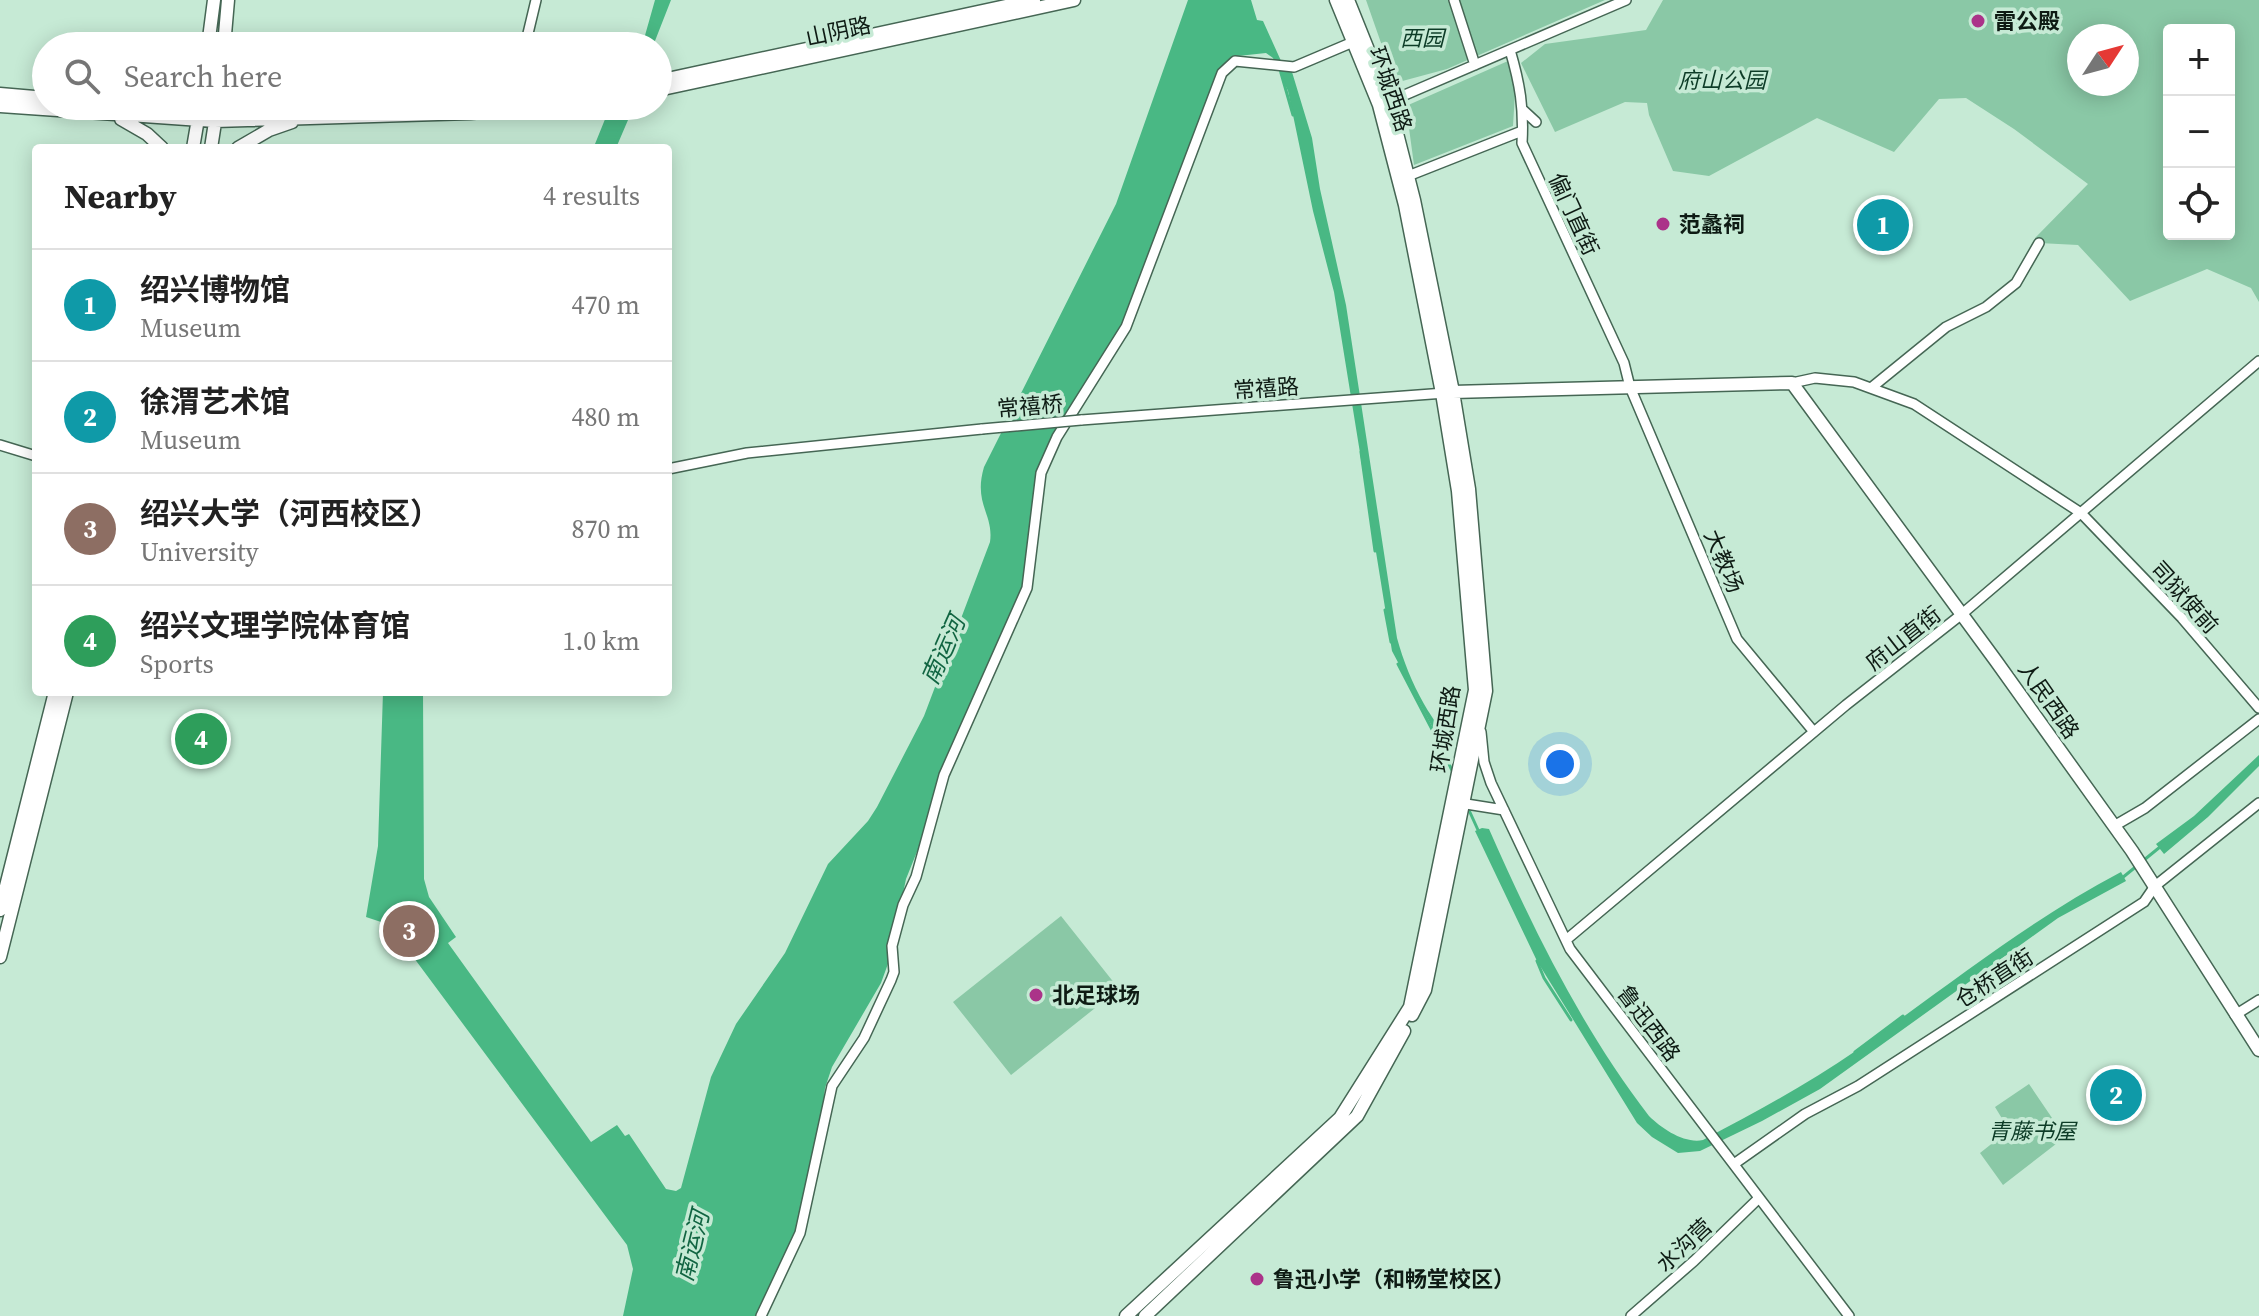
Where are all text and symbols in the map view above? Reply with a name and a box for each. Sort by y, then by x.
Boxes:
place label: 雷公殿 [1994,6,2060,36]
street label: 山阴路 [803,9,873,53]
marker: 雷公殿 [1969,12,1987,30]
park label: 西园 [1400,23,1447,53]
north arrow [2067,24,2139,96]
map controls [2163,24,2235,240]
button: + [2163,24,2235,96]
search box [32,32,672,120]
street label: 环城西路 [1362,43,1420,135]
icon: search [60,54,104,98]
text: Search here [124,56,282,97]
park label: 府山公园 [1678,65,1769,95]
button: − [2163,96,2235,168]
street label: 偏门直街 [1542,168,1606,260]
button: locate [2163,168,2235,240]
text: Nearby [64,173,177,219]
text: 4 results [543,178,640,214]
pin: 1 [1857,195,1909,255]
place label: 范蠡祠 [1679,209,1745,239]
marker: 范蠡祠 [1654,215,1672,233]
text: 绍兴博物馆 [140,269,290,310]
text: 1 [83,287,97,323]
text: 470 m [572,287,640,323]
text: Museum [140,310,241,346]
street label: 常禧路 [1232,371,1300,405]
text: 徐渭艺术馆 [140,381,290,422]
street label: 常禧桥 [996,388,1064,424]
text: 2 [83,399,97,435]
text: 480 m [572,399,640,435]
text: Museum [140,422,241,458]
text: 绍兴大学（河西校区） [140,493,440,534]
text: 3 [83,511,97,547]
text: 870 m [572,511,640,547]
street label: 大教场 [1697,525,1751,597]
text: University [140,534,259,570]
street label: 司狱使前 [2144,554,2226,640]
street label: 府山直街 [1859,599,1947,677]
text: 绍兴文理学院体育馆 [140,605,410,646]
water label: 南运河 [913,607,974,690]
text: 4 [83,623,97,659]
text: 1.0 km [562,623,640,659]
text: Sports [140,646,214,682]
street label: 人民西路 [2011,655,2087,745]
street label: 环城西路 [1423,683,1467,775]
pin: 4 [175,709,227,769]
your location [1540,744,1580,784]
pin: 3 [383,901,435,961]
street label: 仓桥直街 [1949,941,2039,1015]
street label: 鲁迅西路 [1611,979,1687,1067]
place label: 北足球场 [1052,980,1140,1010]
marker: 北足球场 [1027,986,1045,1004]
pin: 2 [2090,1065,2142,1125]
park label: 青藤书屋 [1988,1116,2078,1146]
water label: 南运河 [667,1203,718,1285]
street label: 水沟营 [1650,1212,1718,1278]
place label: 鲁迅小学（和畅堂校区） [1273,1264,1515,1294]
marker: 鲁迅小学（和畅堂校区） [1248,1270,1266,1288]

